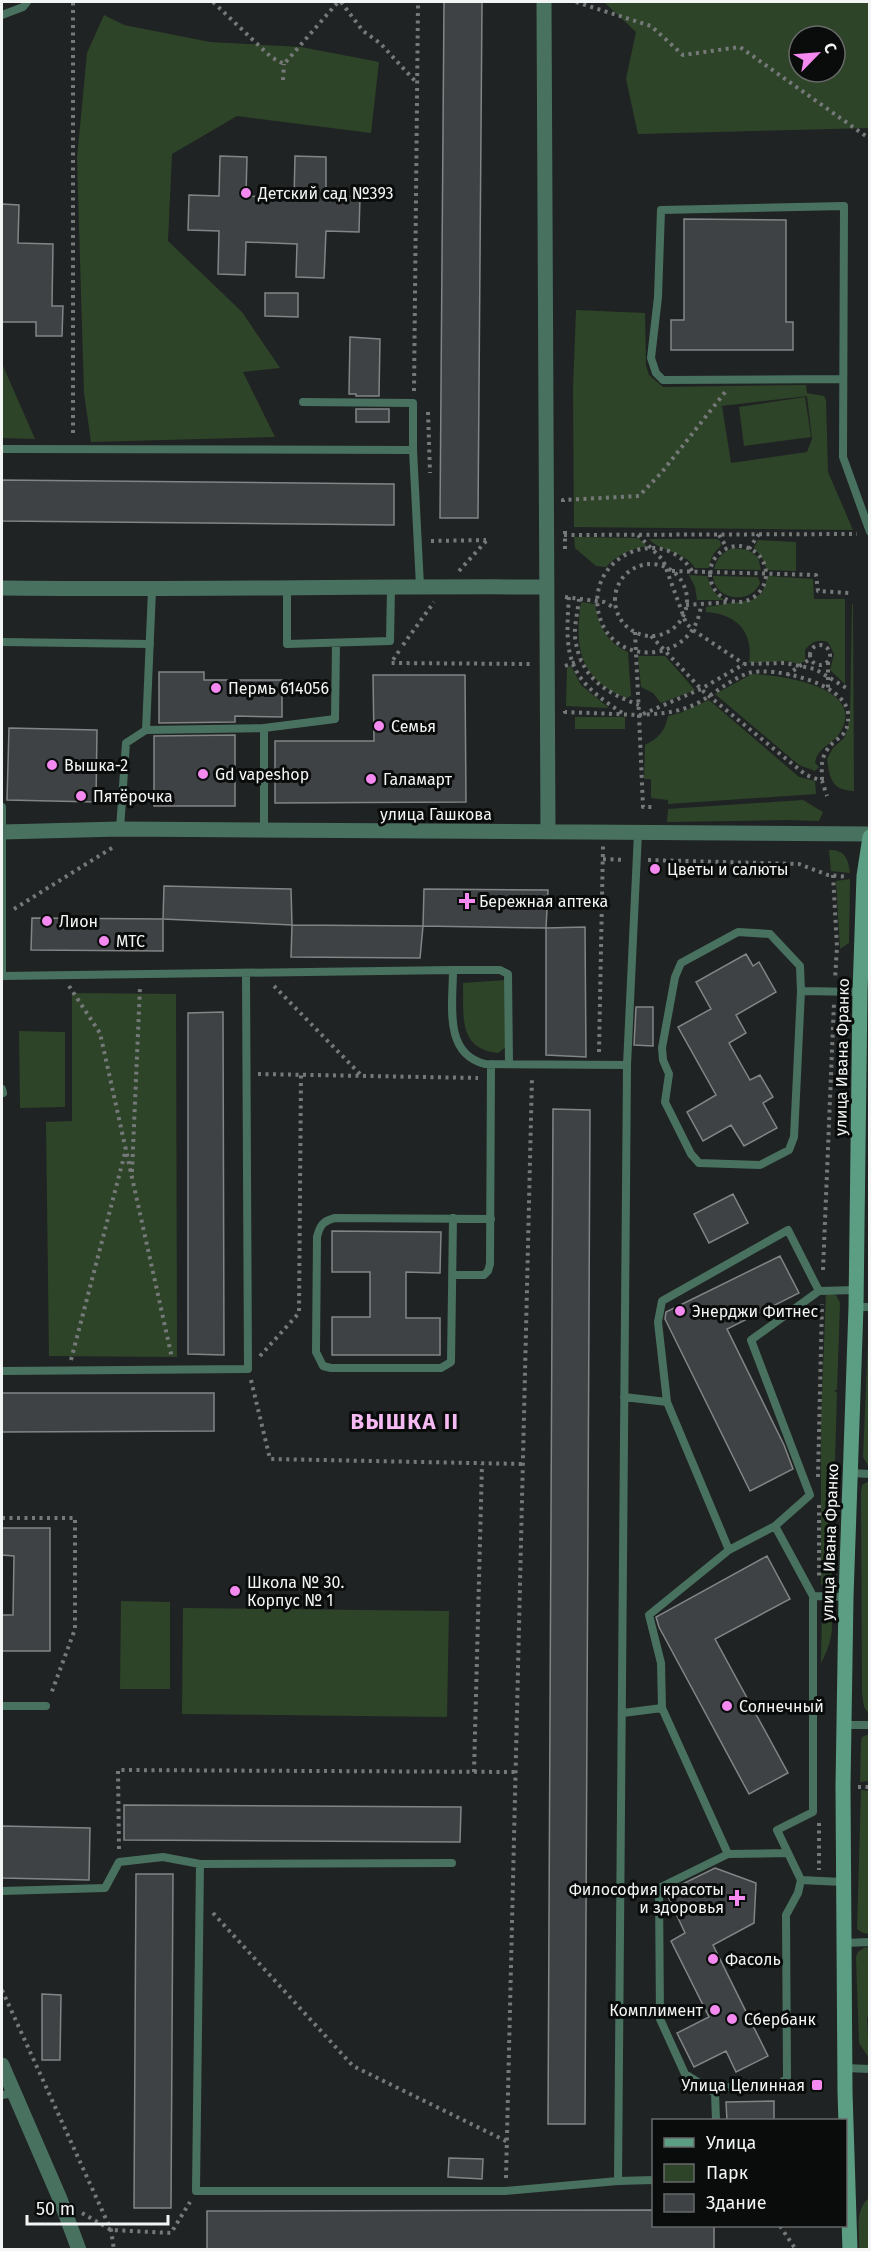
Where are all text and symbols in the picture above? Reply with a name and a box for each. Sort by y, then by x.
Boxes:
north arrow [787,24,847,84]
text: С [820,40,841,57]
place label: Детский сад №393 [257,184,393,203]
marker: Детский сад №393 [239,186,253,200]
place label: Пермь 614056 [228,679,329,698]
marker: Пермь 614056 [209,681,223,695]
place label: Семья [391,717,436,736]
marker: Семья [372,719,386,733]
place label: Вышка-2 [64,756,128,775]
marker: Вышка-2 [45,758,59,772]
place label: Gd vapeshop [215,765,309,784]
marker: Gd vapeshop [196,767,210,781]
place label: Галамарт [383,770,453,789]
marker: Галамарт [364,772,378,786]
place label: Пятёрочка [93,787,173,806]
marker: Пятёрочка [74,789,88,803]
street label: улица Гашкова [380,805,492,824]
place label: Цветы и салюты [667,860,789,879]
marker: Цветы и салюты [648,862,662,876]
place label: Бережная аптека [479,892,608,911]
marker: Бережная аптека [460,894,474,908]
place label: Лион [59,912,98,931]
marker: Лион [40,914,54,928]
place label: МТС [116,932,145,951]
marker: МТС [97,934,111,948]
street label: улица Ивана Франко [831,978,853,1136]
place label: Энерджи Фитнес [692,1302,819,1321]
marker: Энерджи Фитнес [673,1304,687,1318]
district label: ВЫШКА II [350,1408,460,1435]
street label: улица Ивана Франко [818,1463,842,1621]
place label: Школа № 30. Корпус № 1 [247,1573,344,1610]
marker: Школа № 30. Корпус № 1 [228,1584,242,1598]
place label: Солнечный [739,1697,824,1716]
marker: Солнечный [720,1699,734,1713]
place label: Философия красоты и здоровья [569,1880,724,1917]
marker: Философия красоты и здоровья [728,1889,746,1907]
place label: Фасоль [725,1950,781,1969]
marker: Фасоль [706,1952,720,1966]
place label: Комплимент [609,2001,704,2020]
marker: Комплимент [708,2003,722,2017]
place label: Сбербанк [744,2010,816,2029]
marker: Сбербанк [725,2012,739,2026]
place label: Улица Целинная [682,2076,805,2095]
marker: Улица Целинная [810,2078,824,2092]
legend [652,2119,847,2227]
text: Улица [706,2132,756,2154]
text: Парк [706,2162,749,2184]
scale bar [27,2188,168,2226]
text: Здание [706,2192,767,2214]
text: 50 m [36,2198,75,2220]

